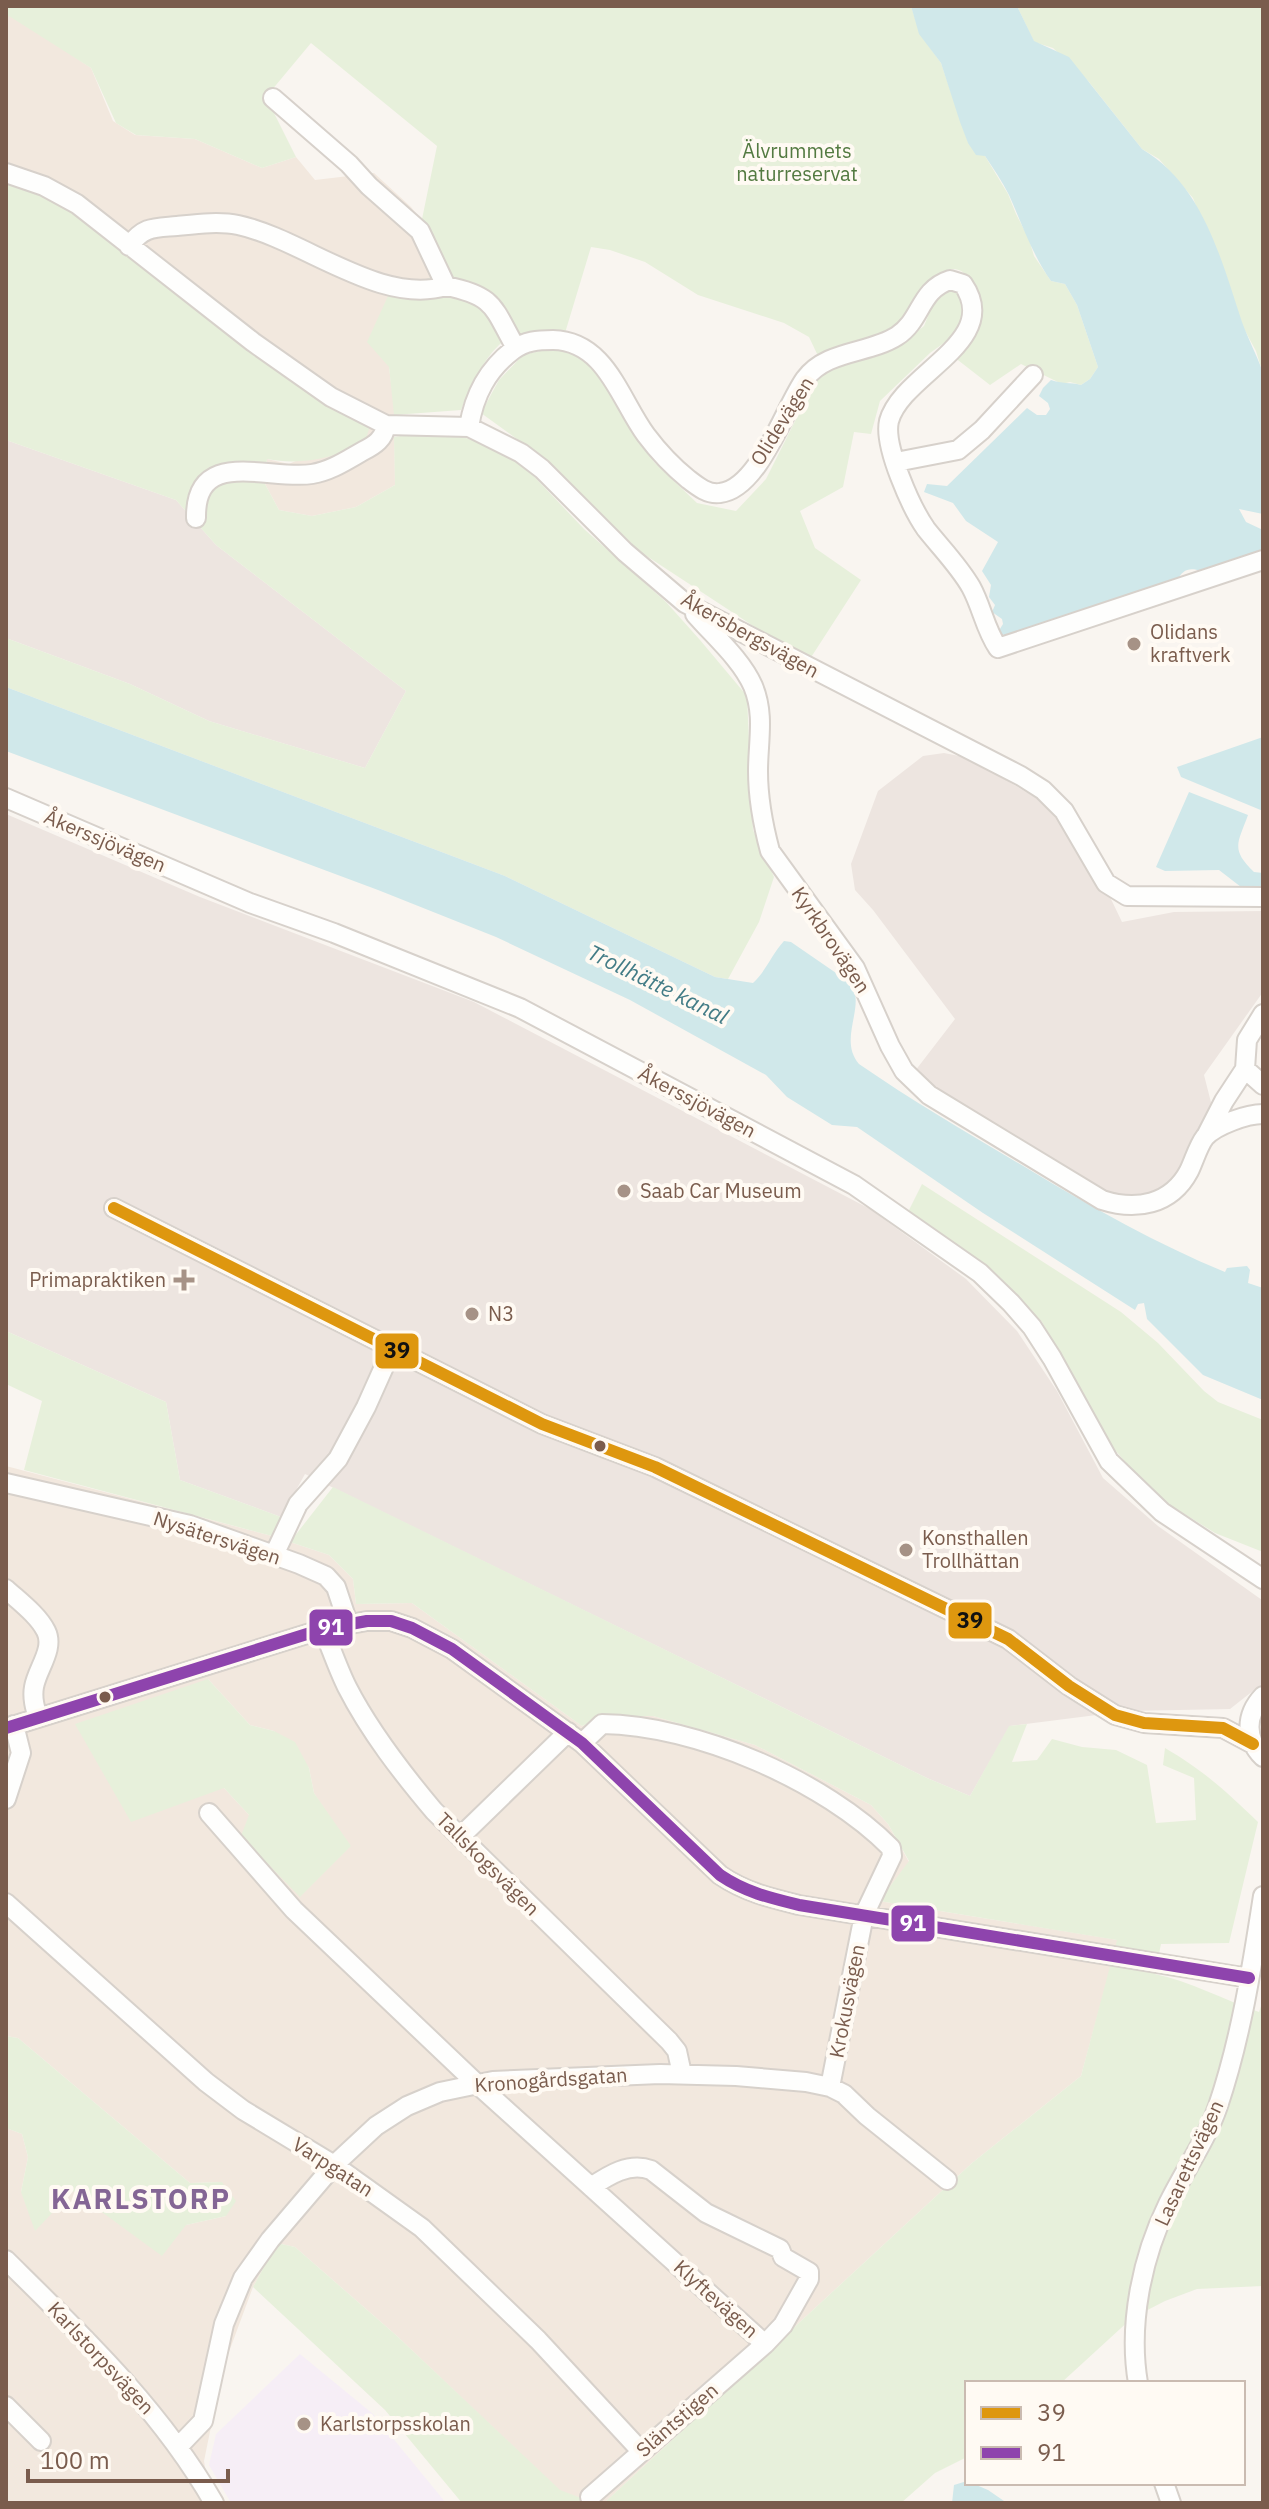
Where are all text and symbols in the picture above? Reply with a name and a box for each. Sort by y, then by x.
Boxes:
park label: Älvrummets naturreservat [736,137,858,187]
street label: Olidevägen [744,371,820,470]
street label: Åkersbergsvägen [676,585,824,684]
place label: Olidans kraftverk [1150,618,1231,668]
marker: Olidans kraftverk [1125,635,1143,653]
street label: Åkerssjövägen [40,803,170,878]
street label: Kyrkbrovägen [786,881,877,998]
water label: Trollhätte kanal [583,937,734,1030]
street label: Åkerssjövägen [634,1059,761,1144]
place label: Saab Car Museum [640,1177,802,1204]
marker: Saab Car Museum [615,1182,633,1200]
place label: Primapraktiken [29,1266,166,1293]
marker: Primapraktiken [173,1269,195,1291]
place label: N3 [488,1300,514,1327]
marker: N3 [463,1305,481,1323]
line badge: 39 [374,1332,420,1370]
text: 39 [384,1335,410,1364]
unlabelled marker [592,1438,608,1454]
street label: Nysätersvägen [150,1504,284,1571]
place label: Konsthallen Trollhättan [922,1524,1029,1574]
marker: Konsthallen Trollhättan [897,1541,915,1559]
line badge: 39 [947,1601,993,1640]
text: 39 [957,1605,983,1634]
line badge: 91 [308,1608,354,1647]
text: 91 [318,1612,344,1641]
unlabelled marker [97,1689,113,1705]
street label: Tallskogsvägen [431,1806,546,1921]
line badge: 91 [890,1904,936,1943]
text: 91 [900,1908,926,1937]
street label: Krokusvägen [822,1942,871,2060]
street label: Kronogårdsgatan [474,2061,628,2098]
street label: Lasarettsvägen [1148,2096,1229,2230]
street label: Varpgatan [288,2130,379,2203]
district label: KARLSTORP [51,2180,231,2217]
street label: Klyftevägen [668,2253,765,2344]
street label: Karlstorpsvägen [42,2295,161,2420]
street label: Släntstigen [630,2376,723,2463]
legend [965,2381,1245,2485]
text: 39 [1037,2396,1066,2428]
place label: Karlstorpsskolan [320,2410,471,2437]
marker: Karlstorpsskolan [295,2415,313,2433]
scale bar [28,2433,228,2483]
text: 91 [1037,2436,1066,2468]
text: 100 m [40,2444,110,2476]

